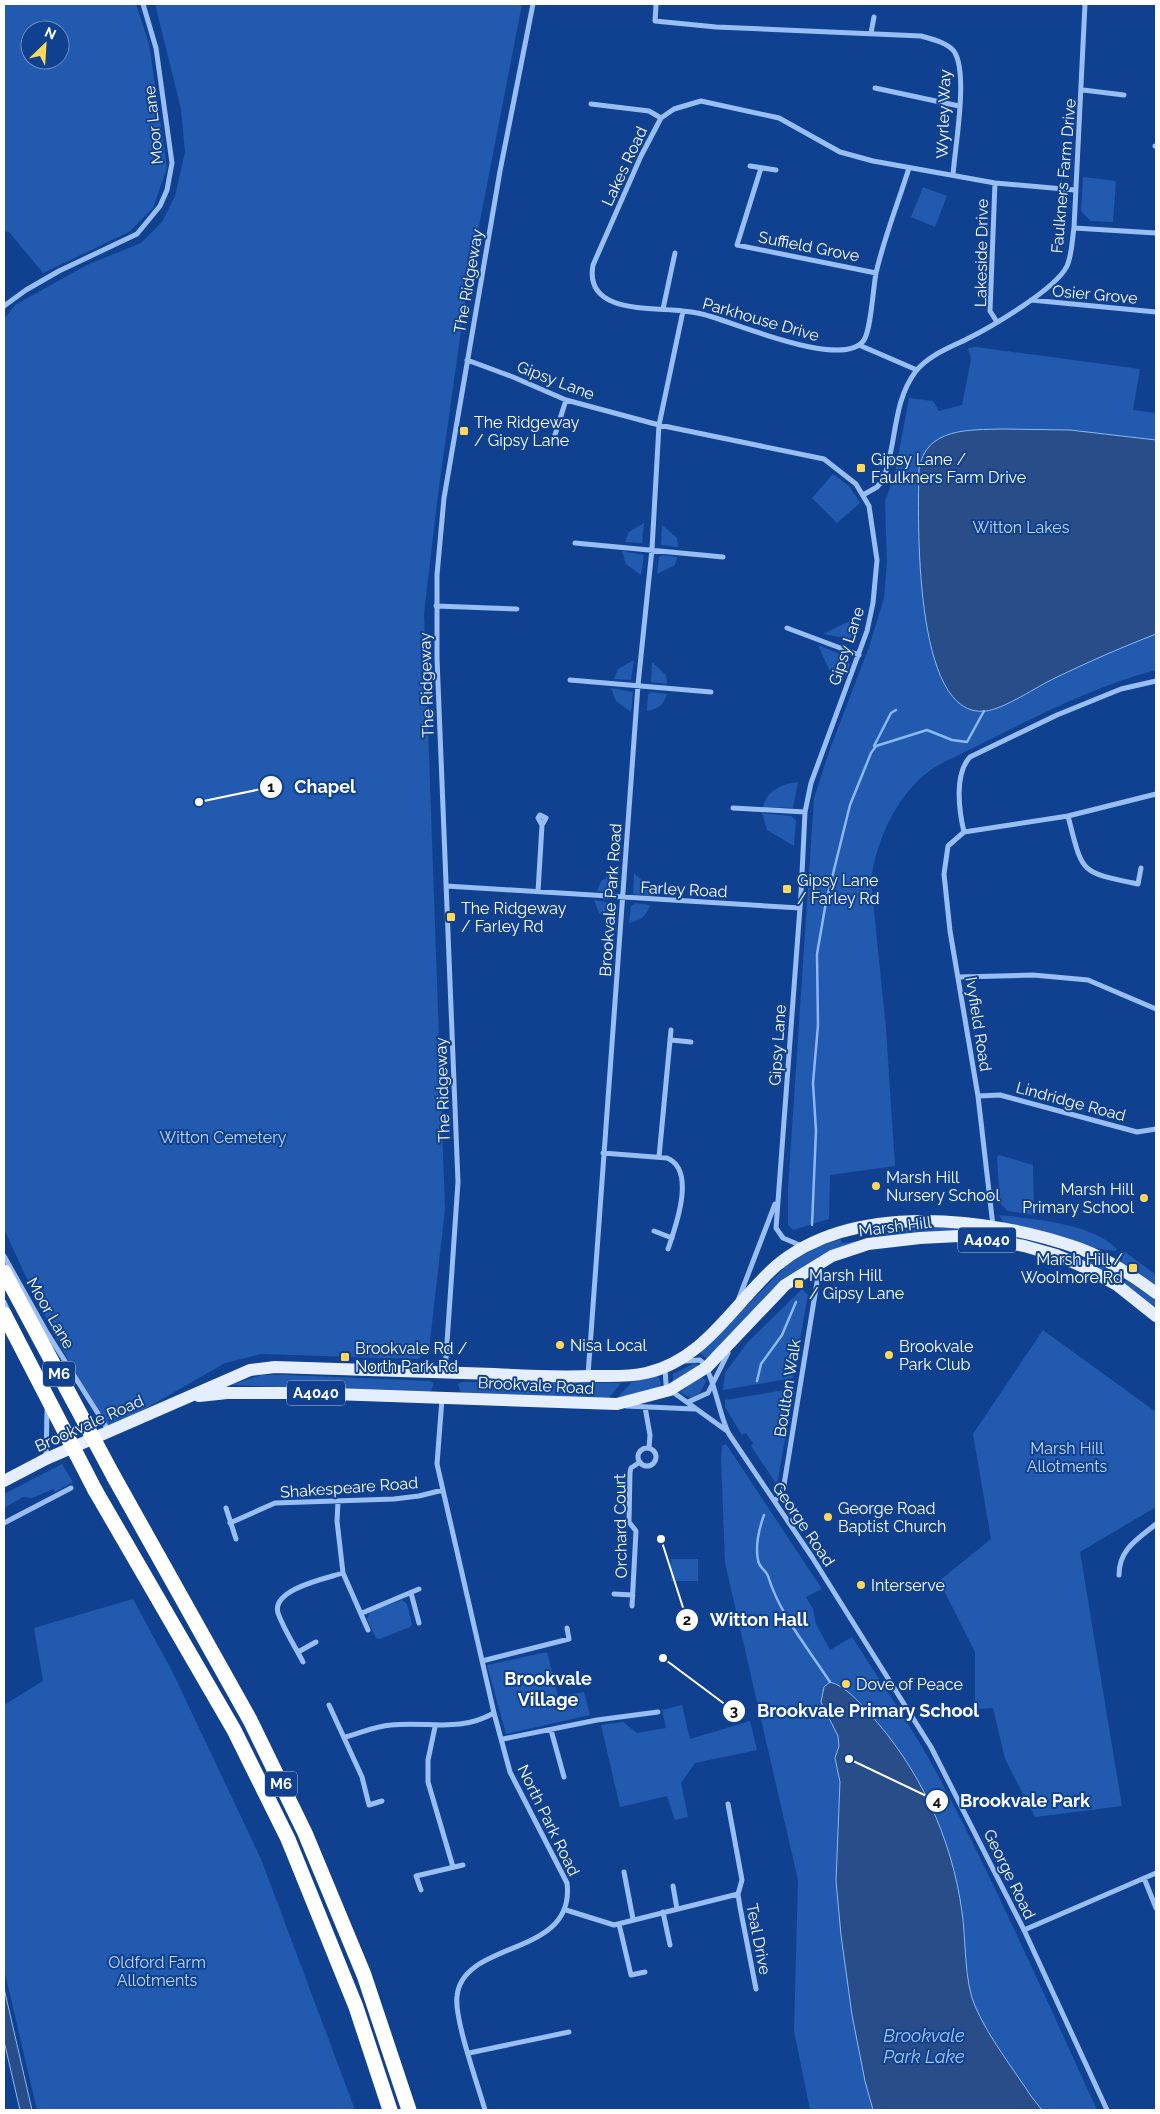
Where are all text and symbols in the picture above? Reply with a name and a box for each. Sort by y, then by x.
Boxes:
north arrow [20,20,70,70]
text: N [42,24,59,43]
street label: Wyrley Way [932,69,955,159]
street label: Moor Lane [140,85,167,165]
street label: Faulkners Farm Drive [1047,98,1080,254]
street label: Lakes Road [598,123,651,209]
street label: Lakeside Drive [971,199,992,307]
street label: The Ridgeway [450,227,487,335]
street label: Suffield Grove [757,227,861,266]
street label: Osier Grove [1051,281,1138,308]
street label: Parkhouse Drive [700,294,821,345]
street label: Gipsy Lane [514,357,597,404]
place label: The Ridgeway / Gipsy Lane [474,413,580,450]
marker: The Ridgeway / Gipsy Lane [458,425,470,437]
place label: Gipsy Lane / Faulkners Farm Drive [871,450,1026,487]
marker: Gipsy Lane / Faulkners Farm Drive [855,462,867,474]
park label: Witton Lakes [973,518,1070,537]
street label: Gipsy Lane [825,604,868,688]
street label: The Ridgeway [415,632,438,738]
callout: Chapel [259,770,365,803]
text: Chapel [294,776,356,797]
text: 1 [267,778,275,796]
street label: Brookvale Park Road [596,823,625,977]
place label: Gipsy Lane / Farley Rd [797,871,879,908]
street label: Farley Road [640,878,728,901]
marker: Gipsy Lane / Farley Rd [781,883,793,895]
place label: The Ridgeway / Farley Rd [461,899,567,936]
marker: The Ridgeway / Farley Rd [445,911,457,923]
street label: Ivyfield Road [962,975,995,1073]
street label: Gipsy Lane [765,1004,790,1086]
street label: The Ridgeway [431,1037,454,1143]
street label: Lindridge Road [1014,1078,1128,1125]
park label: Witton Cemetery [159,1128,287,1147]
place label: Marsh Hill Nursery School [886,1168,1000,1205]
marker: Marsh Hill Nursery School [870,1180,882,1192]
place label: Marsh Hill Primary School [1022,1180,1135,1217]
marker: Marsh Hill Primary School [1138,1192,1150,1204]
street label: Marsh Hill [857,1213,933,1240]
road number: A4040 [958,1228,1016,1252]
place label: Marsh Hill / Woolmore Rd [1021,1250,1123,1287]
marker: Marsh Hill / Woolmore Rd [1127,1262,1139,1274]
place label: Marsh Hill / Gipsy Lane [809,1266,904,1303]
street label: Moor Lane [23,1274,79,1352]
marker: Marsh Hill / Gipsy Lane [793,1278,805,1290]
place label: Nisa Local [570,1336,648,1355]
street label: Boulton Walk [770,1337,805,1438]
place label: Brookvale Park Club [899,1337,973,1374]
place label: Brookvale Rd / North Park Rd [355,1339,468,1376]
marker: Nisa Local [554,1339,566,1351]
marker: Brookvale Park Club [883,1349,895,1361]
marker: Brookvale Rd / North Park Rd [339,1351,351,1363]
road number: M6 [43,1362,75,1386]
street label: Brookvale Road [477,1373,595,1398]
road number: A4040 [287,1380,345,1406]
street label: Brookvale Road [32,1391,146,1456]
park label: Marsh Hill Allotments [1027,1439,1108,1476]
street label: Shakespeare Road [279,1473,419,1502]
street label: Orchard Court [610,1473,631,1578]
street label: George Road [768,1479,839,1570]
place label: George Road Baptist Church [838,1499,946,1536]
marker: George Road Baptist Church [822,1511,834,1523]
place label: Interserve [871,1576,945,1595]
marker: Interserve [855,1579,867,1591]
callout: Witton Hall [675,1603,818,1636]
text: Witton Hall [710,1609,808,1630]
text: 2 [683,1611,691,1629]
district label: Brookvale Village [504,1668,592,1710]
place label: Dove of Peace [856,1675,963,1694]
marker: Dove of Peace [840,1678,852,1690]
callout: Brookvale Primary School [722,1694,989,1727]
text: Brookvale Primary School [757,1700,979,1721]
text: 3 [730,1702,738,1720]
street label: North Park Road [513,1762,584,1879]
road number: M6 [265,1772,297,1796]
callout: Brookvale Park [925,1784,1100,1817]
text: Brookvale Park [960,1790,1091,1811]
text: 4 [933,1792,942,1810]
street label: George Road [980,1826,1039,1922]
street label: Teal Drive [742,1902,775,1976]
park label: Oldford Farm Allotments [108,1953,206,1990]
water label: Brookvale Park Lake [883,2025,965,2067]

